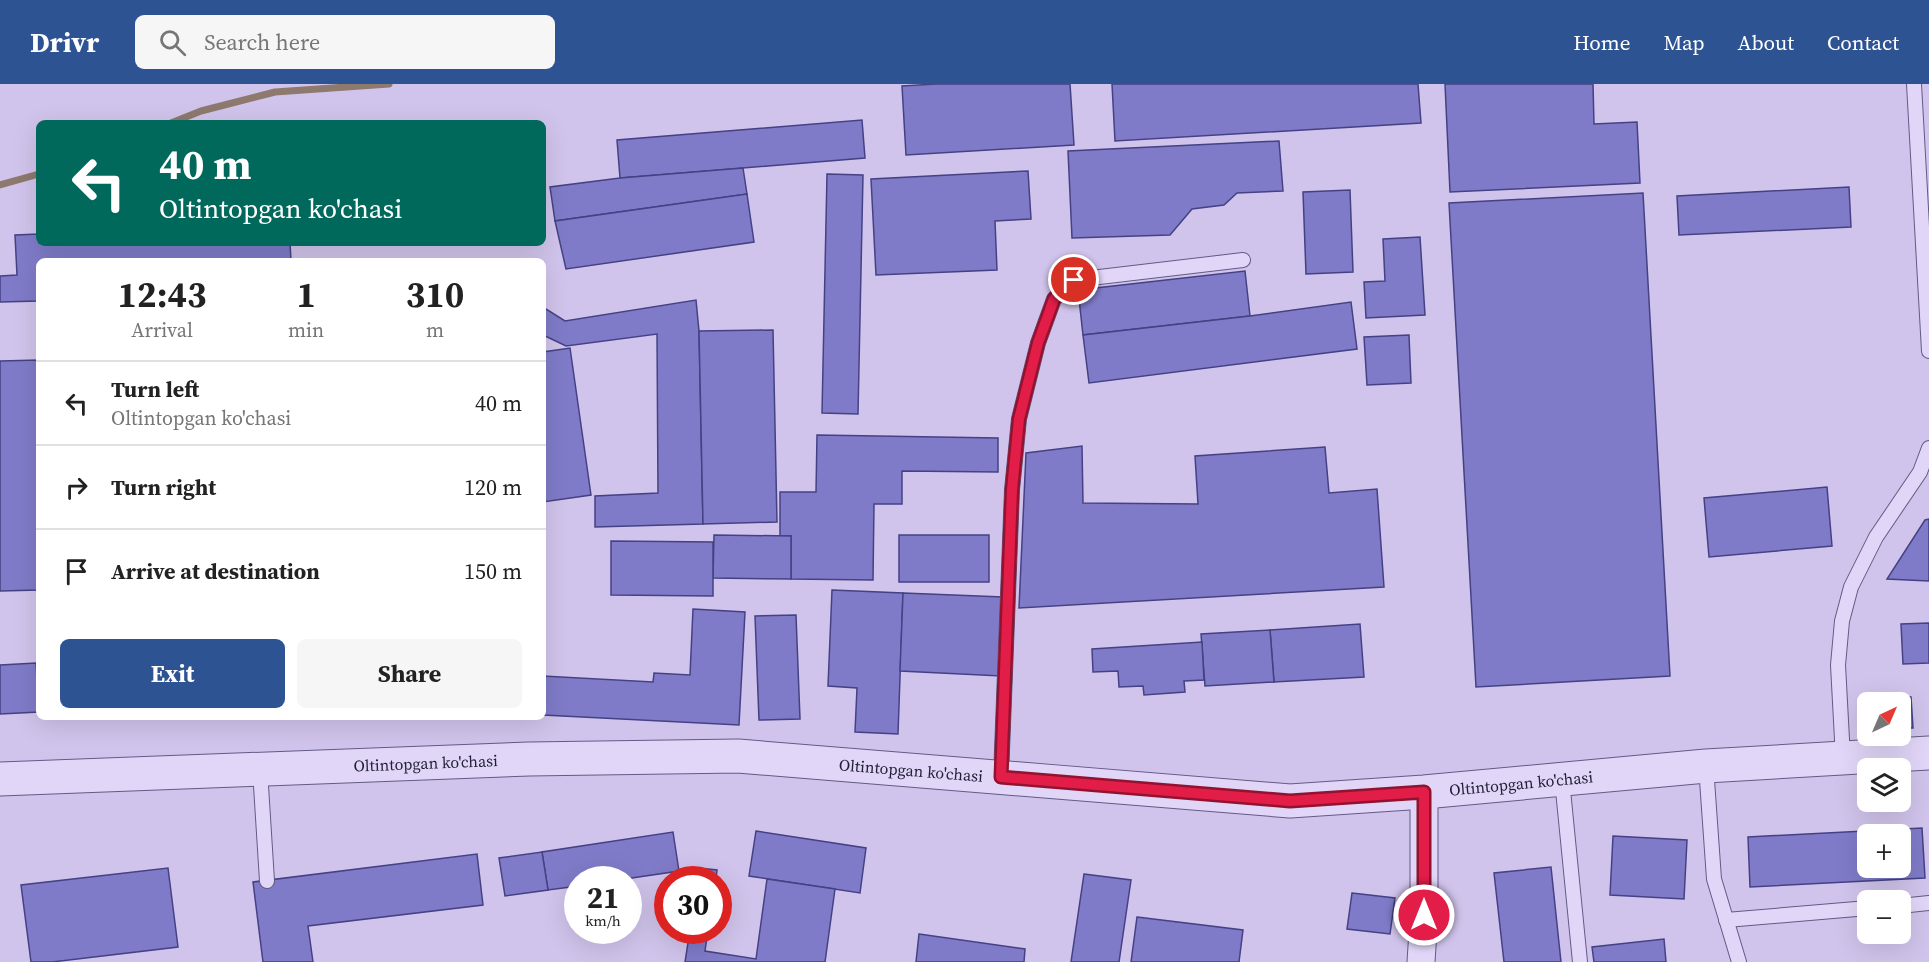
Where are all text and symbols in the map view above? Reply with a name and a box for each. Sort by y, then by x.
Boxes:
search box [135,15,555,69]
text: Drivr [30,23,99,61]
icon: search [156,26,189,59]
text: Search here [204,27,320,57]
text: Home [1573,28,1631,57]
text: Map [1664,28,1705,57]
text: About [1738,28,1794,57]
text: Contact [1827,28,1899,57]
text: 40 m [159,135,252,193]
icon: left [60,144,138,222]
text: Oltintopgan ko'chasi [159,190,402,227]
pin [1048,254,1099,305]
icon: arrive [1057,263,1090,296]
text: 12:43 [118,270,206,319]
text: 1 [296,270,316,319]
text: 310 [406,270,464,319]
text: Arrival [131,316,193,344]
text: min [288,316,324,344]
text: m [426,316,444,344]
text: Turn left [111,374,199,404]
icon: left [60,387,93,420]
text: 40 m [475,388,522,418]
text: Oltintopgan ko'chasi [111,404,291,432]
icon: right [60,471,93,504]
text: Turn right [111,472,216,502]
text: 120 m [464,472,522,502]
icon: arrive [60,555,93,588]
text: Arrive at destination [111,556,320,586]
text: 150 m [464,556,522,586]
button: Exit [60,639,285,708]
button: Share [297,639,522,708]
north arrow [1857,692,1911,746]
map controls [1857,692,1911,944]
street label: Oltintopgan ko'chasi [353,749,498,777]
street label: Oltintopgan ko'chasi [838,753,984,787]
button: layers [1857,758,1911,812]
street label: Oltintopgan ko'chasi [1448,765,1594,801]
button: + [1857,824,1911,878]
speed limit sign: 30 [654,866,732,944]
text: 21 [587,877,619,918]
position arrow [1392,883,1456,947]
button: − [1857,890,1911,944]
text: km/h [585,910,621,931]

